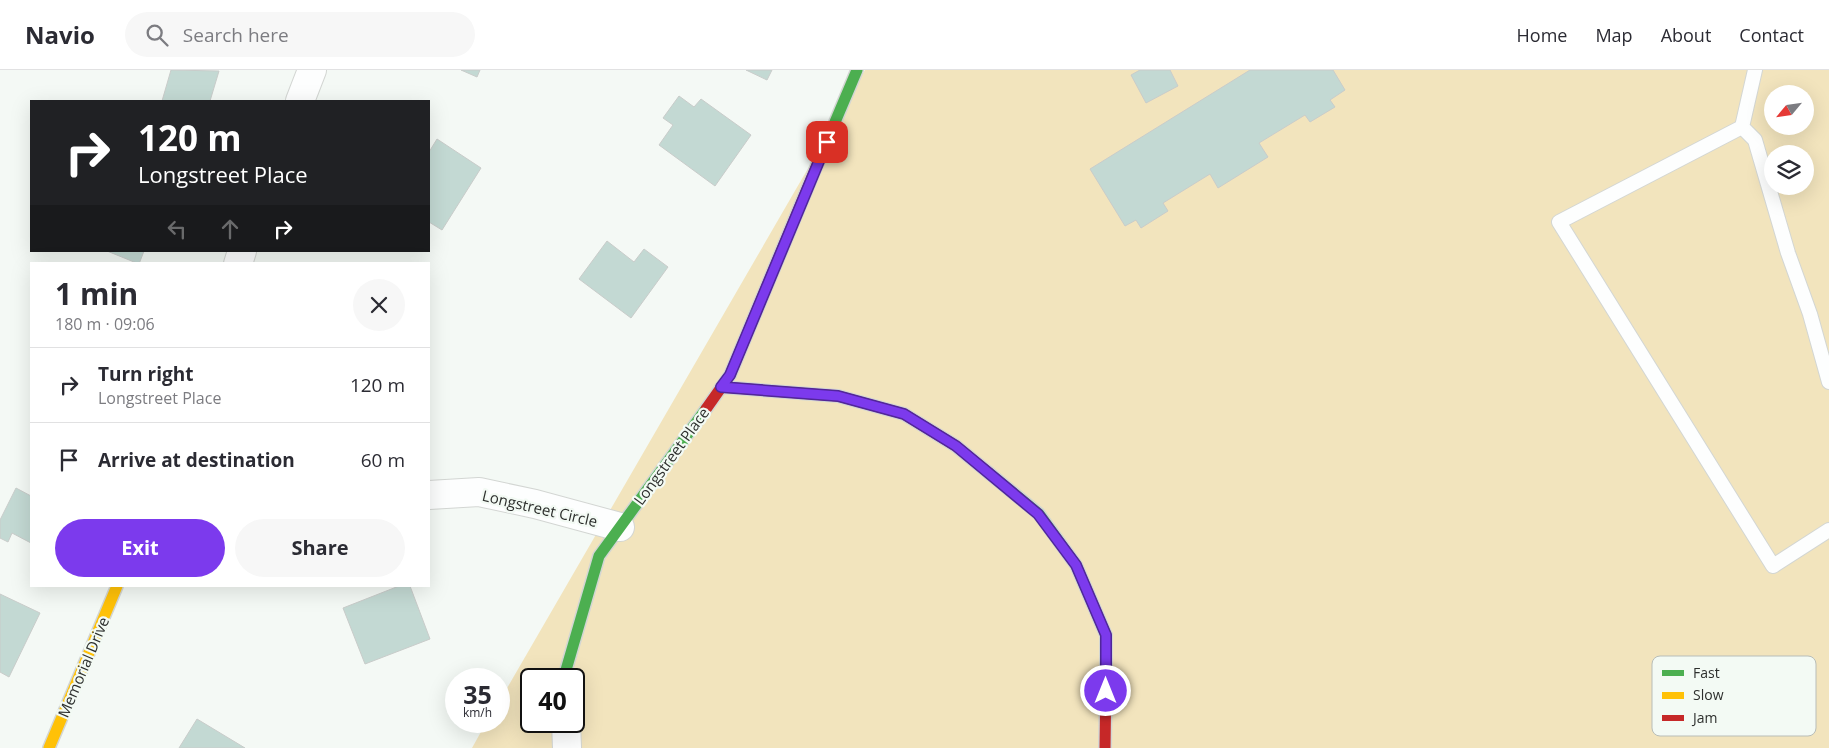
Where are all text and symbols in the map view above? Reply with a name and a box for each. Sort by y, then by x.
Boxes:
search box [125,12,475,57]
text: Navio [25,18,95,51]
icon: search [143,21,171,49]
text: Search here [183,22,289,48]
text: Home [1517,23,1567,47]
text: Map [1595,23,1633,47]
text: About [1661,23,1711,47]
text: Contact [1739,23,1804,47]
north arrow [1764,85,1814,135]
map controls [1764,85,1814,195]
text: 120 m [138,114,242,161]
icon: right [55,120,120,185]
pin [806,121,848,163]
icon: arrive [813,128,841,156]
button: layers [1764,145,1814,195]
text: Longstreet Place [138,159,308,189]
icon: left [163,215,191,243]
icon: ahead [216,215,244,243]
icon: right [269,215,297,243]
text: 1 min [55,273,138,314]
button: close [353,279,405,331]
text: 180 m · 09:06 [55,313,155,335]
text: Turn right [98,361,193,387]
icon: right [55,371,83,399]
text: 120 m [350,372,405,398]
text: Longstreet Place [98,387,221,409]
street label: Longstreet Place [629,403,713,509]
icon: arrive [55,446,83,474]
text: Arrive at destination [98,447,295,473]
text: 60 m [361,447,405,473]
street label: Longstreet Circle [480,485,600,531]
button: Exit [55,519,225,577]
button: Share [235,519,405,577]
street label: Memorial Drive [53,614,113,720]
legend [1652,656,1816,736]
text: Fast [1693,663,1720,682]
position arrow [1079,664,1131,716]
speed limit sign: 40 [520,668,585,733]
text: 35 [463,677,492,711]
text: Slow [1693,685,1724,704]
text: km/h [463,704,492,721]
text: Jam [1691,708,1718,727]

